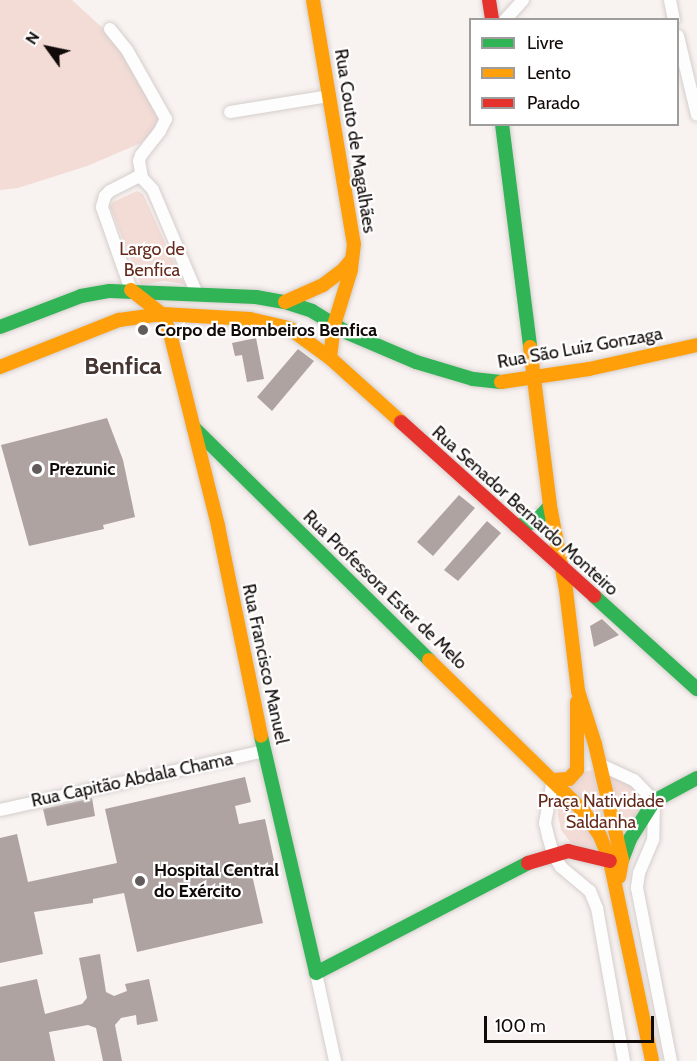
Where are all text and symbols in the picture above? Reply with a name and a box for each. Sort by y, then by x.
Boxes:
north arrow [18,18,78,78]
legend [469,18,679,126]
text: N [21,28,44,48]
text: Livre [527,32,563,54]
street label: Rua Couto de Magalhães [330,47,380,235]
text: Lento [527,62,571,84]
text: Parado [527,92,580,114]
park label: Largo de Benfica [119,239,185,282]
place label: Corpo de Bombeiros Benfica [155,319,377,341]
marker: Corpo de Bombeiros Benfica [136,323,150,337]
street label: Rua São Luiz Gonzaga [496,323,664,373]
district label: Benfica [84,352,162,380]
street label: Rua Senador Bernardo Monteiro [427,422,623,600]
place label: Prezunic [49,458,116,480]
marker: Prezunic [30,462,44,476]
street label: Rua Professora Ester de Melo [299,506,471,674]
street label: Rua Francisco Manuel [237,582,293,746]
street label: Rua Capitão Abdala Chama [29,748,235,812]
park label: Praça Natividade Saldanha [538,791,664,834]
place label: Hospital Central do Exército [154,860,279,902]
marker: Hospital Central do Exército [131,872,149,890]
scale bar [487,1004,656,1042]
text: 100 m [495,1015,546,1037]

